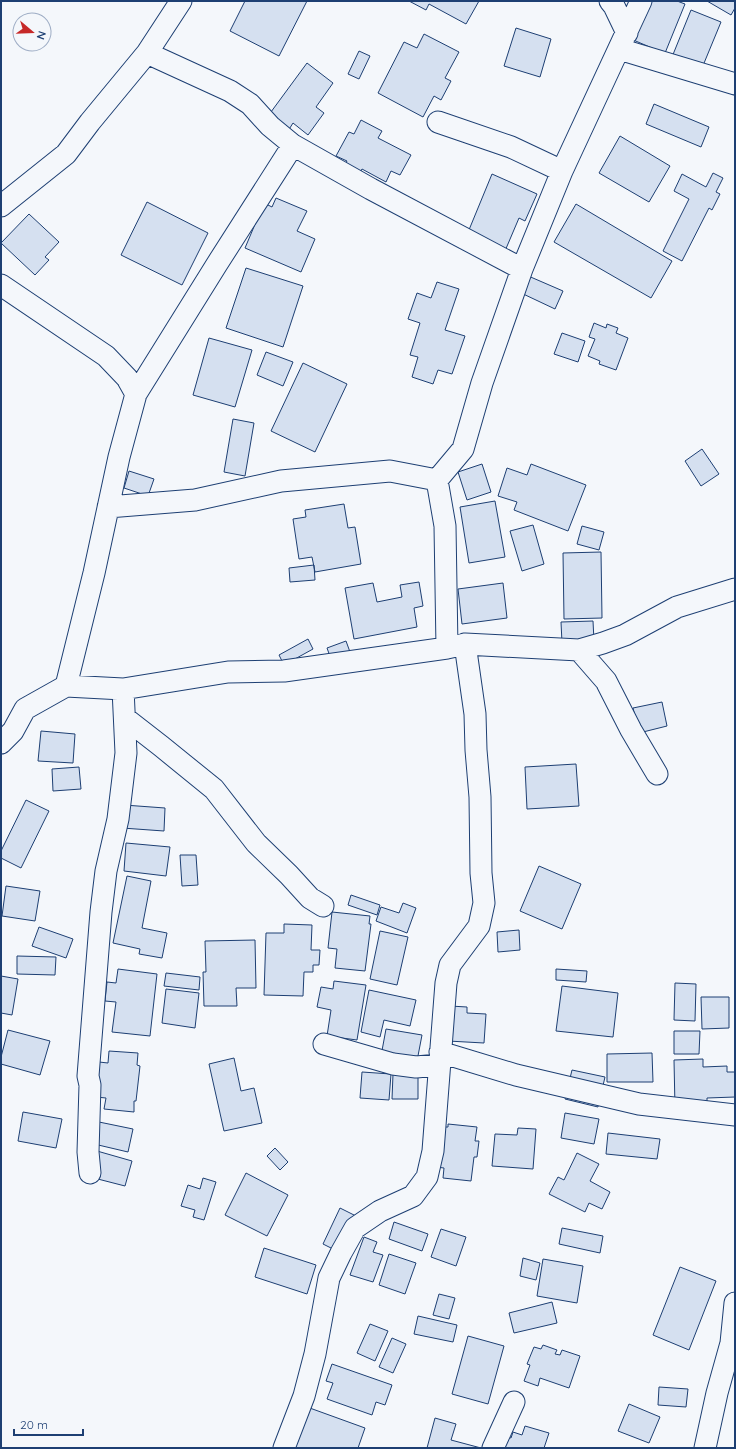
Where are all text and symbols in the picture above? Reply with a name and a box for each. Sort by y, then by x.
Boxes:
north arrow [12,12,52,52]
text: N [34,29,49,41]
scale bar [14,1411,83,1437]
text: 20 m [20,1417,48,1432]

